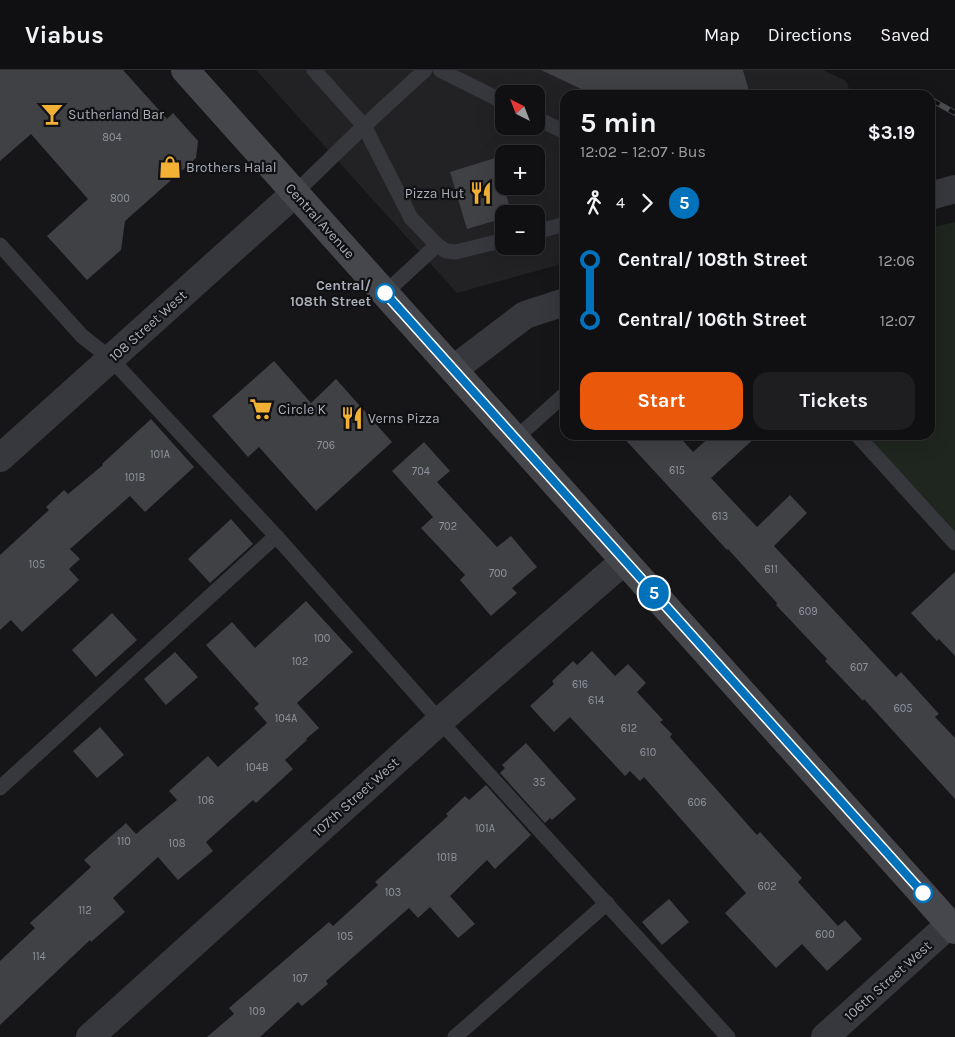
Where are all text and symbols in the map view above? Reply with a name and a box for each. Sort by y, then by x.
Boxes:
text: Viabus [25,21,104,49]
text: Map [704,24,740,46]
text: Directions [768,24,852,46]
text: Saved [880,24,930,46]
north arrow [495,85,545,135]
map controls [495,85,545,255]
bar icon: Sutherland Bar [39,101,65,127]
place label: Sutherland Bar [68,106,165,123]
text: 5 min [580,106,657,139]
text: $3.19 [868,122,915,144]
house number: 804 [102,131,122,144]
text: 12:02 – 12:07 · Bus [580,142,706,161]
button: + [495,145,545,195]
shop icon: Brothers Halal [157,154,183,180]
place label: Brothers Halal [186,159,277,176]
street label: Central Avenue [282,180,358,262]
restaurant icon: Pizza Hut [468,180,494,206]
place label: Pizza Hut [405,185,464,202]
icon: walk [580,189,608,217]
icon: forward [633,189,661,217]
house number: 800 [110,192,130,205]
text: 5 [679,192,689,214]
text: 4 [616,193,625,212]
button: − [495,205,545,255]
text: Central/ 108th Street [618,249,807,271]
text: 12:06 [878,251,915,270]
place label: Central/ 108th Street [290,277,371,310]
marker: Central/ 108th Street [375,283,395,303]
street label: 108 Street West [106,287,190,365]
text: Central/ 106th Street [618,309,807,331]
text: 12:07 [880,311,915,330]
button: Start [580,372,743,430]
button: Tickets [753,372,915,430]
supermarket icon: Circle K [248,396,274,422]
place label: Circle K [278,401,326,418]
restaurant icon: Verns Pizza [339,405,365,431]
place label: Verns Pizza [368,410,440,427]
house number: 706 [317,439,335,452]
house number: 101A [150,448,171,461]
house number: 615 [669,464,685,477]
house number: 704 [412,465,430,478]
house number: 101B [125,471,145,484]
house number: 613 [712,510,728,523]
house number: 702 [439,520,457,533]
house number: 105 [29,558,45,571]
house number: 611 [764,563,778,576]
house number: 700 [489,567,507,580]
line badge: 5 [638,577,670,609]
text: 5 [649,582,659,604]
house number: 609 [798,605,818,618]
house number: 100 [314,632,330,645]
house number: 102 [292,655,308,668]
house number: 607 [850,661,868,674]
house number: 616 [572,678,588,691]
house number: 614 [588,694,604,707]
house number: 605 [893,702,913,715]
house number: 104A [275,712,298,725]
house number: 612 [621,722,637,735]
house number: 610 [640,746,656,759]
street label: 107th Street West [309,754,403,840]
house number: 104B [245,761,269,774]
house number: 35 [533,776,545,789]
house number: 106 [198,794,214,807]
house number: 606 [687,796,707,809]
house number: 101A [475,822,496,835]
house number: 110 [117,835,131,848]
house number: 108 [169,837,186,850]
house number: 101B [437,851,457,864]
house number: 602 [757,880,777,893]
unlabelled marker [913,883,933,903]
house number: 103 [385,886,401,899]
house number: 112 [78,904,92,917]
house number: 600 [815,928,835,941]
house number: 105 [337,930,353,943]
street label: 106th Street West [841,937,935,1025]
house number: 114 [32,950,46,963]
house number: 107 [292,972,308,985]
house number: 109 [249,1005,265,1018]

